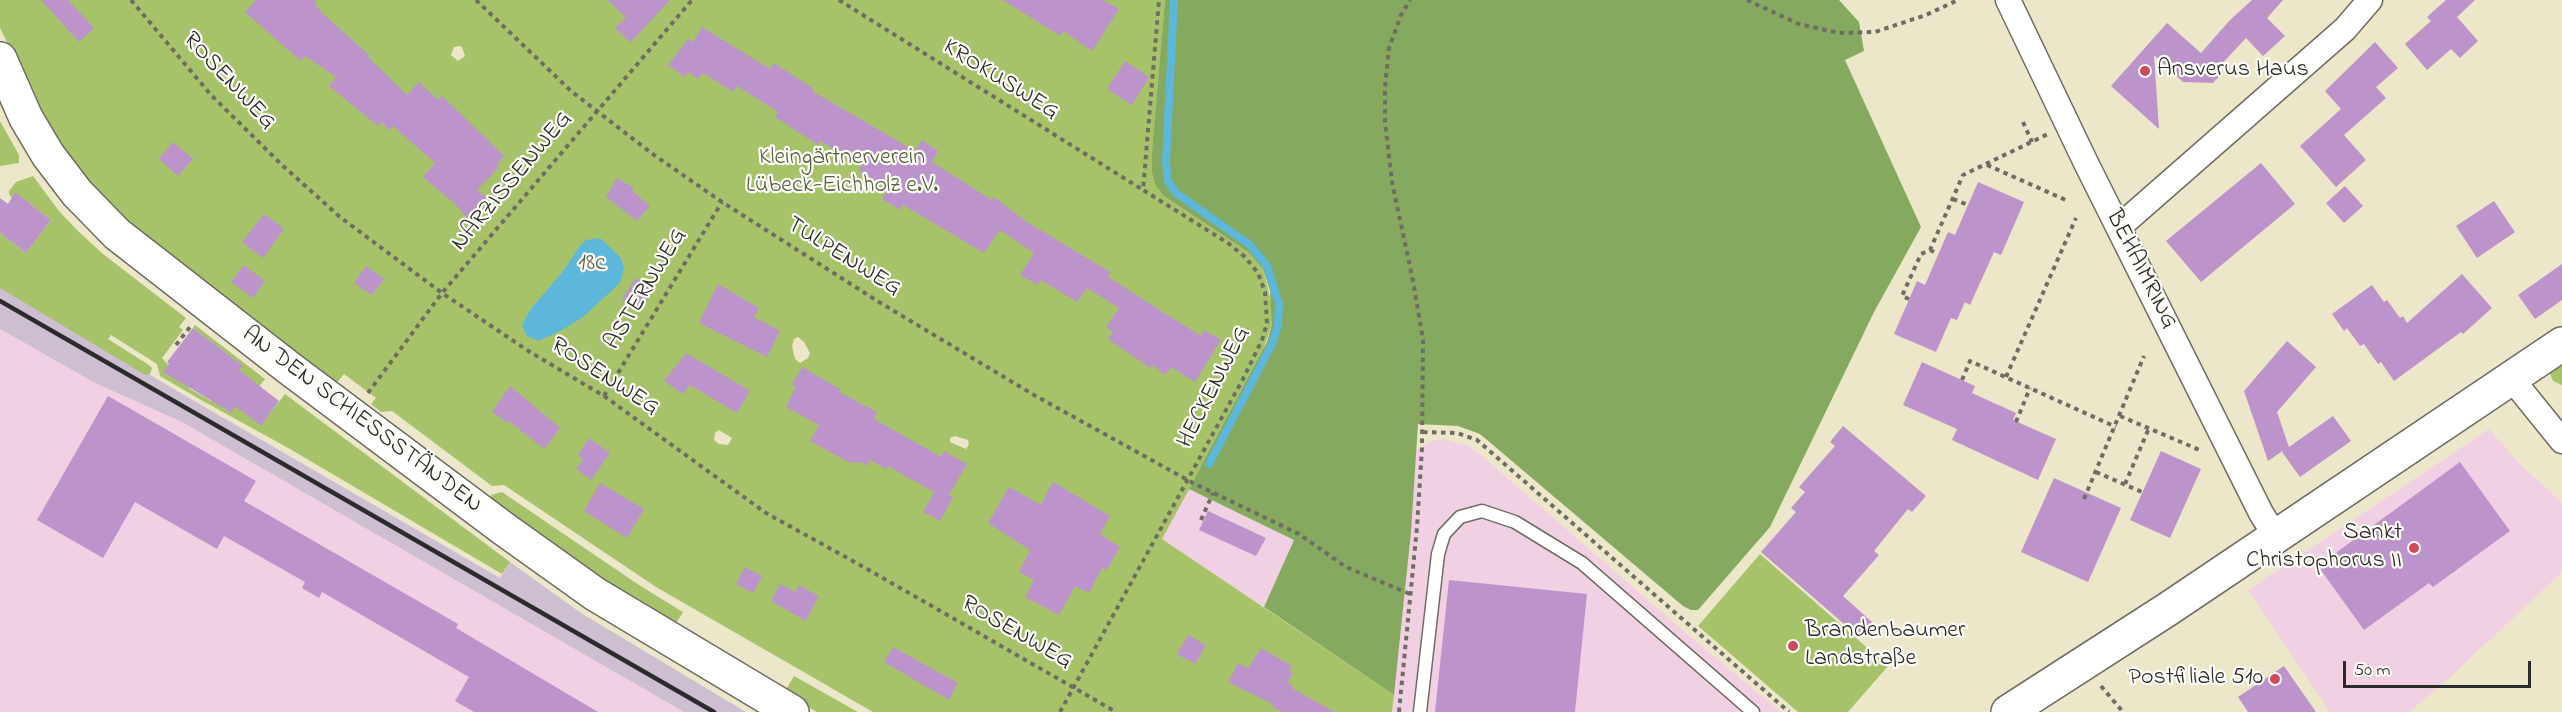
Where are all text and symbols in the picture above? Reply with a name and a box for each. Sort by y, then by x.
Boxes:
street label: ROSENWEG [175,27,281,137]
street label: KROKUSWEG [937,34,1063,128]
place label: Ansverus Haus [2157,57,2309,85]
marker: Ansverus Haus [2138,64,2152,78]
street label: NARZISSENWEG [446,106,580,258]
park label: Kleingärtnerverein Lübeck-Eichholz e.V. [746,145,938,201]
street label: BEHAIMRING [2098,206,2182,334]
street label: TULPENWEG [781,212,905,304]
street label: ASTERNWEG [600,224,694,356]
park label: 18c [578,251,606,279]
street label: AN DEN SCHIESSSTÄNDEN [235,321,487,521]
street label: HECKENWEG [1172,323,1258,453]
street label: ROSENWEG [544,332,664,424]
place label: Sankt Christophorus II [2246,520,2402,576]
marker: Sankt Christophorus II [2407,541,2421,555]
street label: ROSENWEG [955,591,1077,677]
place label: Brandenbaumer Landstraße [1805,618,1966,674]
marker: Brandenbaumer Landstraße [1786,639,1800,653]
scale bar [2346,649,2534,687]
text: 50 m [2354,658,2391,684]
place label: Postfiliale 510 [2129,665,2263,693]
marker: Postfiliale 510 [2268,672,2282,686]

